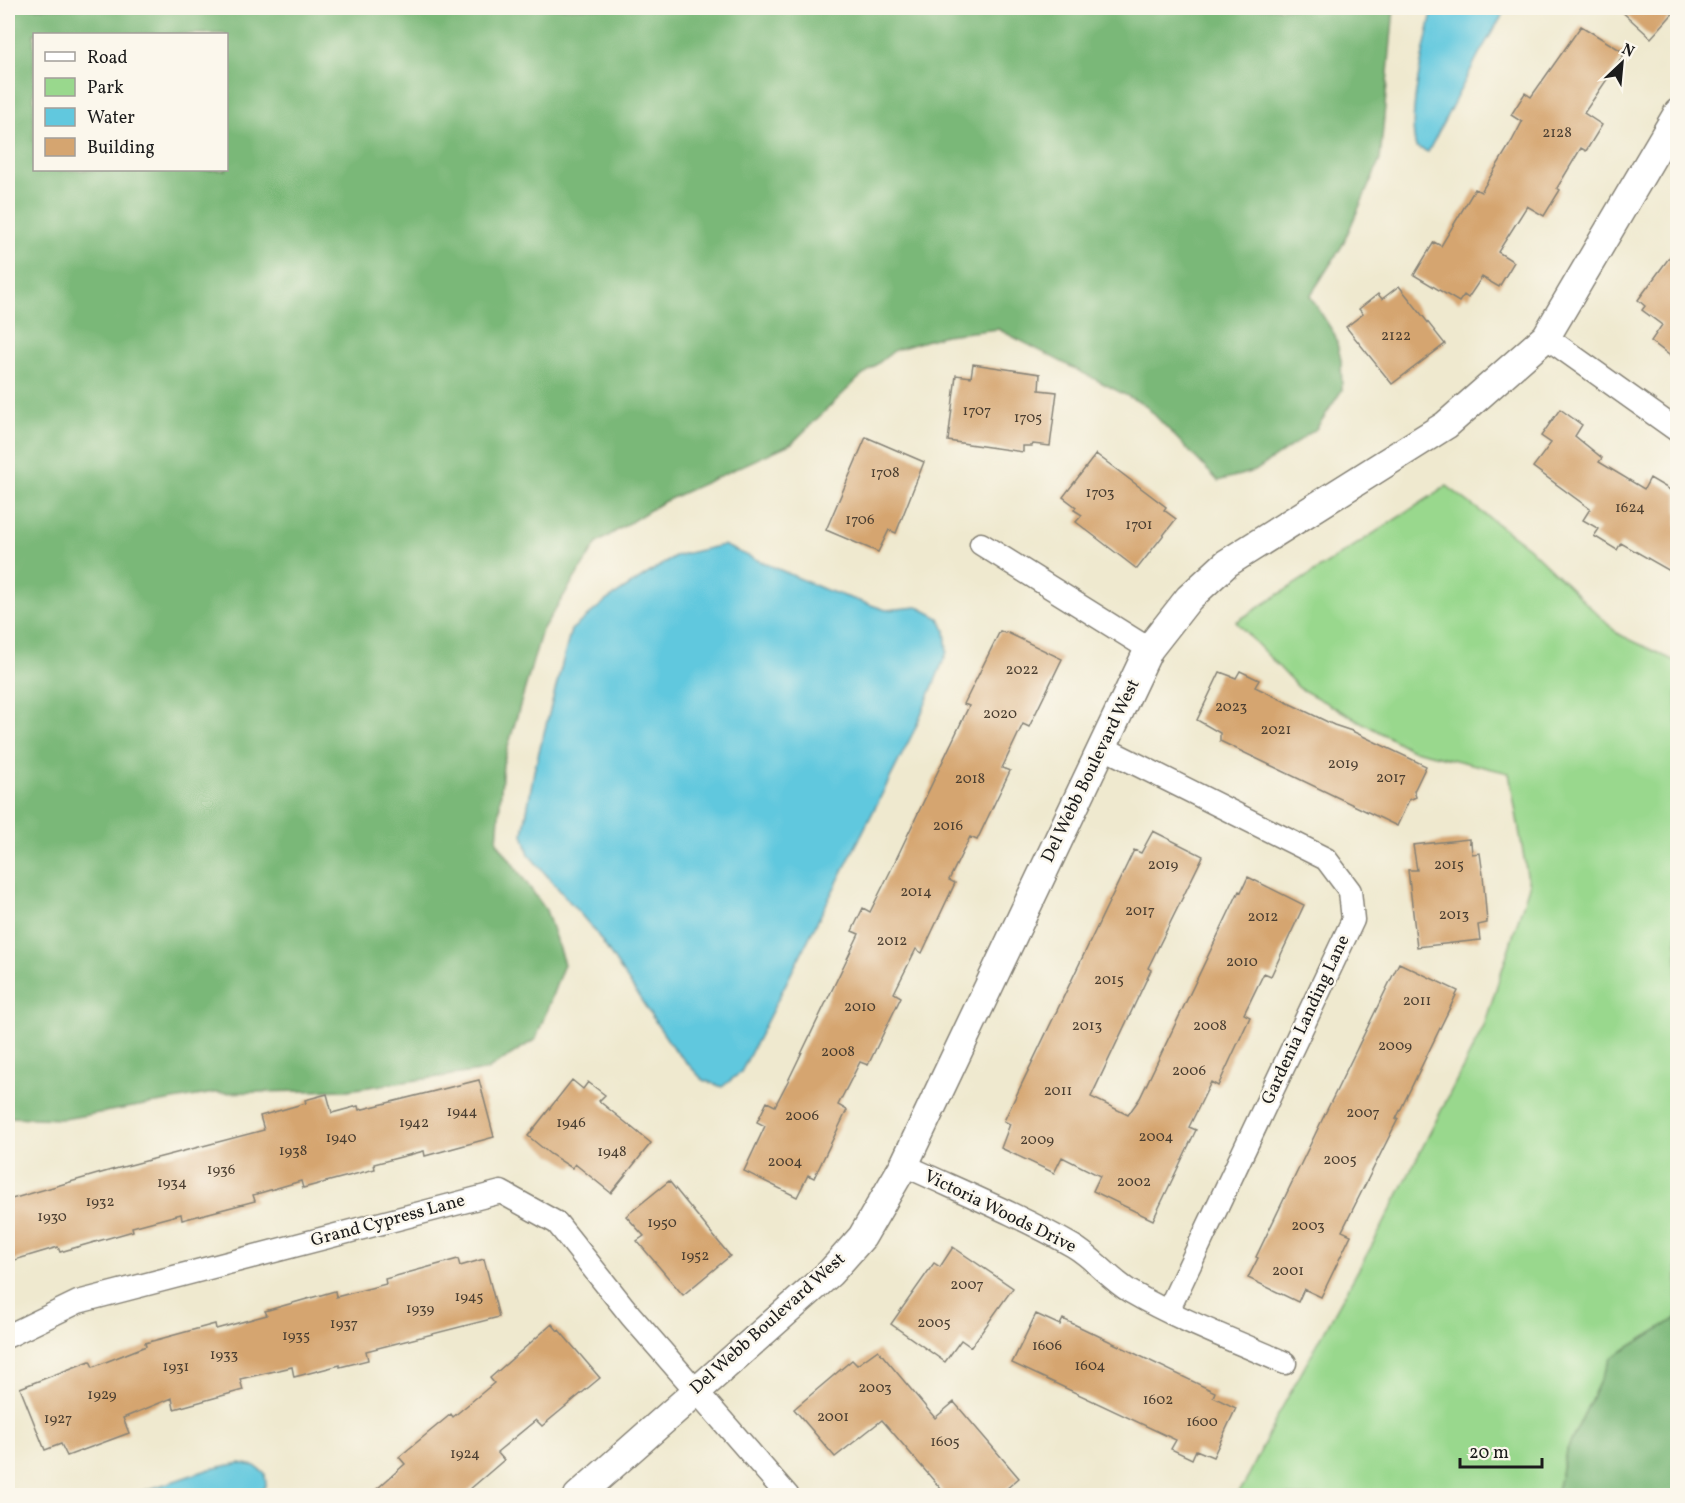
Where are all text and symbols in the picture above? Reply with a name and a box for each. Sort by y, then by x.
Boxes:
legend [33,33,228,171]
north arrow [1592,33,1652,93]
text: N [1618,39,1638,64]
text: Road [87,46,128,71]
text: Park [87,76,124,101]
text: Water [87,106,135,131]
house number: 2128 [1542,123,1572,144]
text: Building [87,136,155,161]
house number: 2122 [1381,326,1411,347]
house number: 1707 [963,401,991,422]
house number: 1705 [1014,408,1042,429]
house number: 1708 [870,463,900,484]
house number: 1703 [1086,483,1114,504]
house number: 1624 [1615,498,1645,519]
house number: 1706 [845,510,875,531]
house number: 1701 [1125,515,1153,536]
house number: 2022 [1005,660,1039,681]
street label: Del Webb Boulevard West [1036,675,1146,867]
house number: 2023 [1215,697,1247,718]
house number: 2020 [983,704,1017,725]
house number: 2021 [1261,720,1291,741]
house number: 2019 [1328,754,1358,775]
house number: 2017 [1376,768,1406,789]
house number: 2018 [955,769,985,790]
house number: 2016 [933,816,963,837]
house number: 2019 [1148,855,1178,876]
house number: 2015 [1434,855,1464,876]
house number: 2014 [900,882,932,903]
house number: 2017 [1125,901,1155,922]
house number: 2013 [1439,905,1469,926]
house number: 2012 [1248,907,1278,928]
house number: 2012 [877,931,907,952]
street label: Gardenia Landing Lane [1256,931,1356,1109]
house number: 2010 [1226,952,1258,973]
house number: 2015 [1094,970,1124,991]
house number: 2011 [1403,991,1431,1012]
house number: 2010 [844,997,876,1018]
house number: 2013 [1072,1016,1102,1037]
house number: 2008 [1193,1016,1227,1037]
house number: 2009 [1378,1036,1412,1057]
house number: 2008 [821,1042,855,1063]
house number: 2006 [1172,1061,1206,1082]
house number: 2011 [1044,1081,1072,1102]
house number: 1944 [446,1102,478,1123]
house number: 2007 [1346,1103,1380,1124]
house number: 2006 [785,1106,819,1127]
house number: 1942 [399,1113,429,1134]
house number: 1946 [556,1113,586,1134]
house number: 2004 [1139,1127,1173,1148]
house number: 1940 [326,1128,356,1149]
house number: 2009 [1020,1130,1054,1151]
house number: 1938 [279,1141,307,1162]
house number: 1948 [597,1142,627,1163]
house number: 2005 [1323,1150,1357,1171]
house number: 2004 [768,1152,802,1173]
house number: 1936 [207,1160,235,1181]
street label: Victoria Woods Drive [920,1164,1080,1260]
house number: 2002 [1117,1172,1151,1193]
house number: 1934 [157,1173,187,1194]
street label: Grand Cypress Lane [308,1188,468,1254]
house number: 1932 [85,1192,115,1213]
house number: 1930 [37,1207,67,1228]
house number: 1950 [647,1213,677,1234]
house number: 2003 [1291,1216,1325,1237]
house number: 1952 [681,1246,709,1267]
street label: Del Webb Boulevard West [685,1247,851,1401]
house number: 2001 [1272,1261,1304,1282]
house number: 2007 [950,1275,984,1296]
house number: 1945 [455,1287,483,1308]
house number: 1939 [406,1299,434,1320]
house number: 2005 [917,1313,951,1334]
house number: 1937 [330,1314,358,1335]
house number: 1935 [282,1326,310,1347]
house number: 1606 [1032,1336,1062,1357]
house number: 1933 [210,1345,238,1366]
house number: 1604 [1074,1356,1106,1377]
house number: 1931 [163,1357,189,1378]
house number: 2003 [858,1378,892,1399]
house number: 1929 [87,1385,117,1406]
house number: 1602 [1143,1390,1173,1411]
house number: 2001 [817,1407,849,1428]
house number: 1927 [44,1409,72,1430]
house number: 1600 [1186,1412,1218,1433]
scale bar [1460,1431,1542,1469]
house number: 1605 [930,1432,960,1453]
text: 20 m [1469,1441,1509,1466]
house number: 1924 [450,1444,480,1465]

